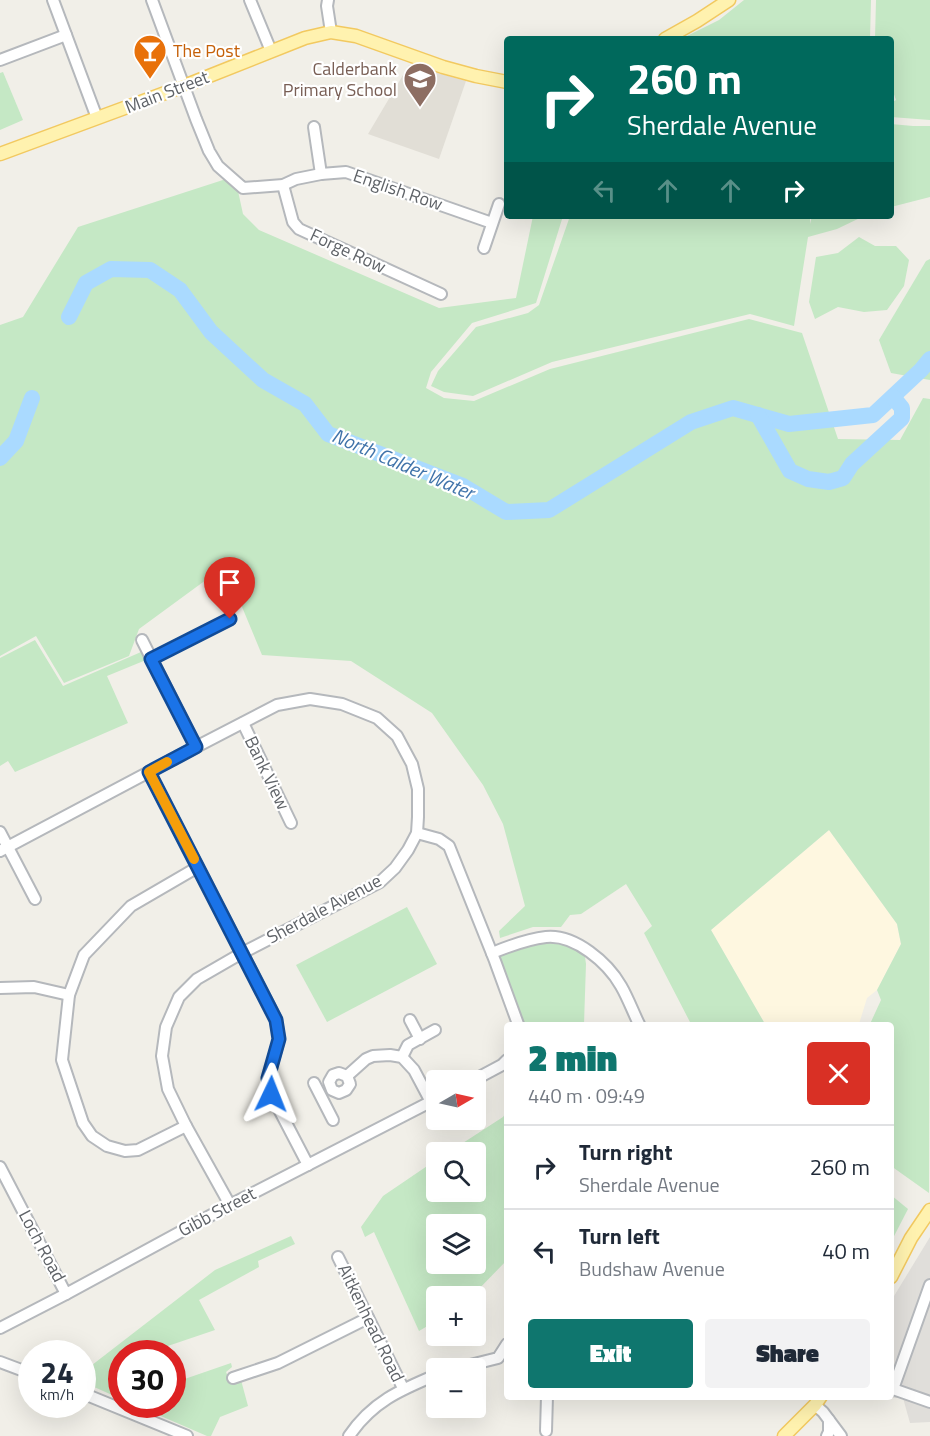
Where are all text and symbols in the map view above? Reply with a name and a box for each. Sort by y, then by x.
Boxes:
bar icon: The Post [132,33,168,80]
place label: The Post [173,37,241,64]
text: 260 m [627,46,742,110]
place label: Calderbank Primary School [283,55,397,103]
icon: right [528,60,606,138]
school or university icon: Calderbank Primary School [402,61,438,108]
street label: Main Street [121,63,213,120]
text: Sherdale Avenue [627,104,817,145]
street label: English Row [350,162,447,218]
icon: left [588,174,621,207]
icon: ahead [651,174,684,207]
icon: ahead [714,174,747,207]
icon: right [777,174,810,207]
street label: Forge Row [306,221,391,280]
water label: North Calder Water [327,420,482,508]
pin [204,557,255,619]
icon: arrive [213,566,246,599]
street label: Bank View [238,731,297,815]
street label: Sherdale Avenue [262,867,386,950]
text: 2 min [528,1030,617,1085]
button: close [807,1042,870,1105]
position arrow [239,1062,303,1126]
north arrow [426,1070,486,1130]
map controls [426,1070,486,1418]
text: 440 m · 09:49 [528,1080,645,1111]
text: Turn right [579,1135,673,1169]
button: search [426,1142,486,1202]
text: 260 m [810,1150,870,1184]
icon: right [528,1151,561,1184]
text: Sherdale Avenue [579,1169,720,1200]
street label: Gibb Street [173,1180,261,1243]
street label: Loch Road [12,1205,73,1287]
button: layers [426,1214,486,1274]
text: Turn left [579,1219,660,1253]
text: 40 m [822,1234,870,1268]
icon: left [528,1235,561,1268]
text: Budshaw Avenue [579,1253,725,1284]
street label: Aitkenhead Road [331,1259,412,1386]
button: + [426,1286,486,1346]
button: Exit [528,1319,693,1388]
button: Share [705,1319,870,1388]
speed limit sign: 30 [108,1340,186,1418]
text: 24 [40,1349,74,1395]
button: − [426,1358,486,1418]
text: km/h [40,1383,74,1406]

